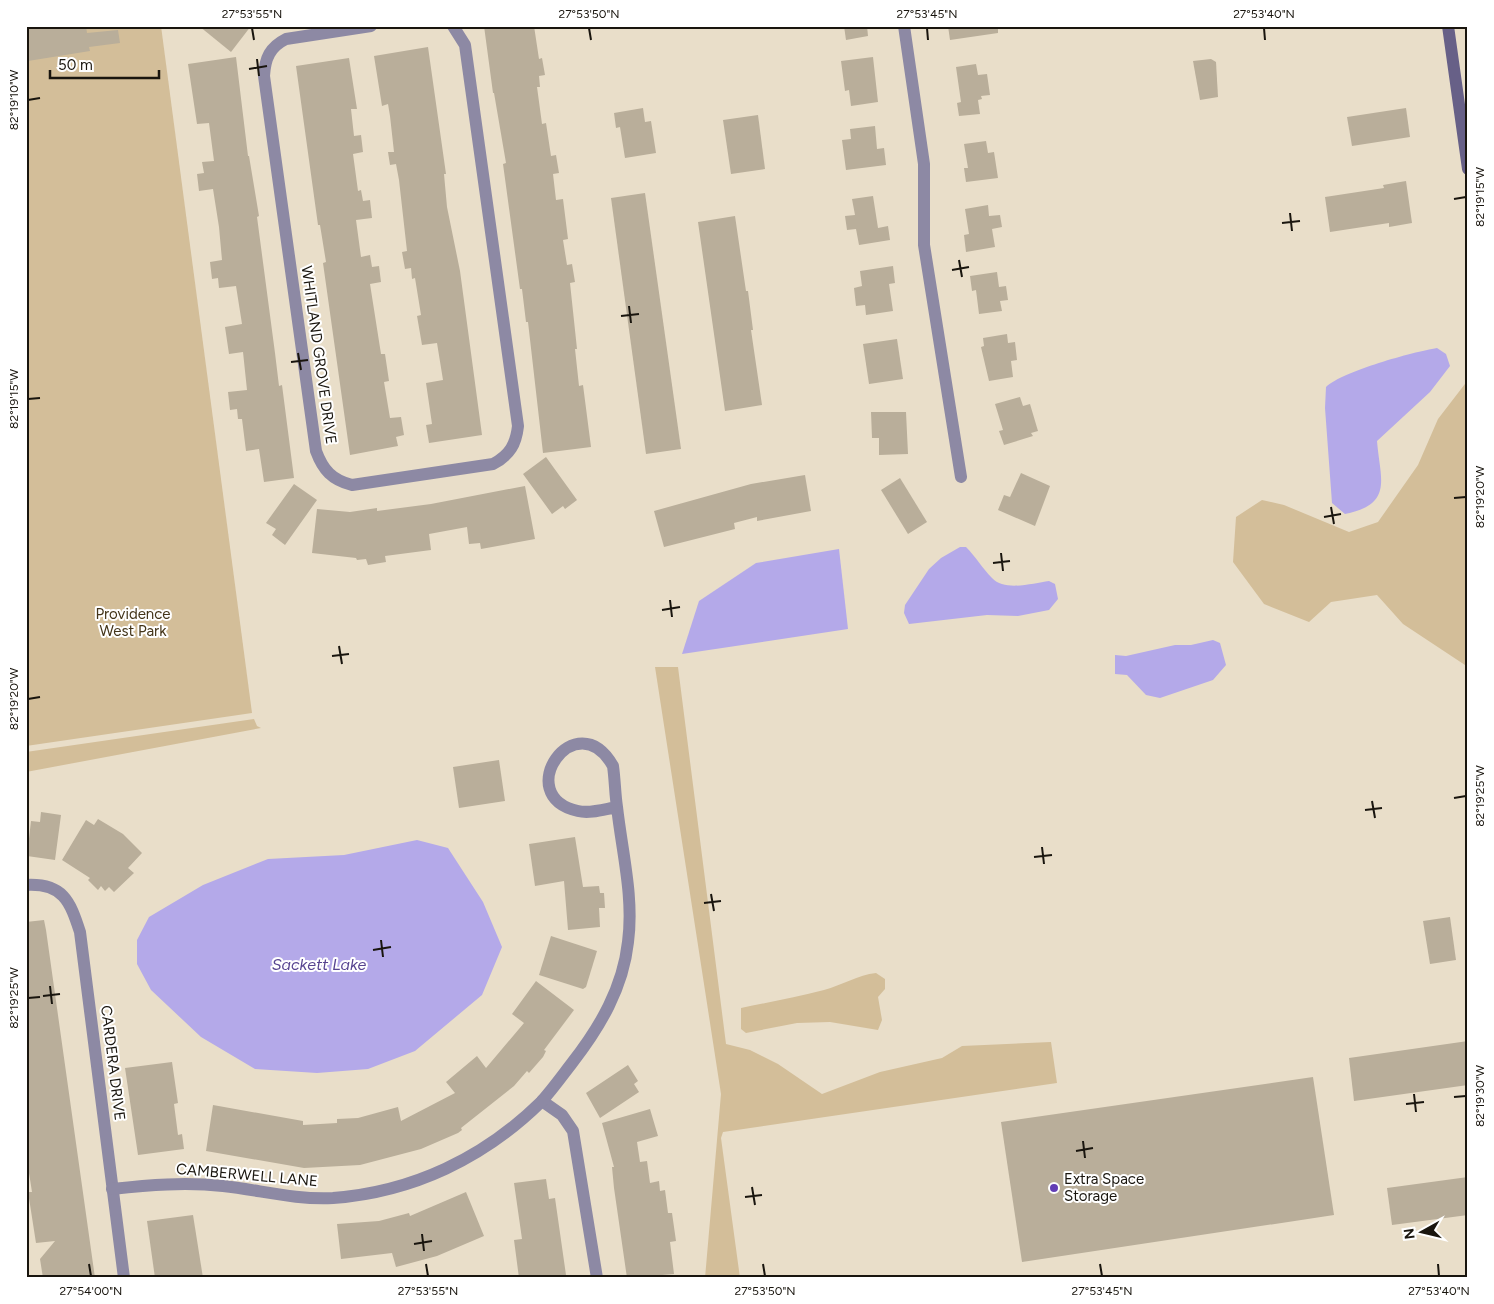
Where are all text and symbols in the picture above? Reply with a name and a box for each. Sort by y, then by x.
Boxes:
text: 27°53'55"N [222,7,282,21]
text: 27°53'50"N [558,7,620,21]
text: 27°53'45"N [897,7,957,21]
text: 27°53'40"N [1233,7,1295,21]
scale bar [50,48,159,80]
text: 50 m [58,56,93,74]
text: 82°19'10"W [7,69,21,130]
text: 82°19'15"W [1473,167,1487,227]
street label: WHITLAND GROVE DRIVE [298,265,340,445]
text: 82°19'15"W [7,369,21,429]
text: 82°19'20"W [1473,465,1487,528]
park label: Providence West Park [95,605,171,640]
text: 82°19'20"W [7,667,21,730]
text: 82°19'25"W [1473,765,1487,827]
water label: Sackett Lake [272,955,367,974]
text: 82°19'25"W [7,967,21,1029]
street label: CARDERA DRIVE [97,1004,129,1122]
text: 82°19'30"W [1473,1064,1487,1127]
street label: CAMBERWELL LANE [175,1160,319,1190]
place label: Extra Space Storage [1064,1170,1144,1205]
marker: Extra Space Storage [1048,1182,1060,1194]
north arrow [1396,1206,1446,1256]
text: N [1400,1227,1419,1240]
text: 27°54'00"N [60,1284,122,1298]
text: 27°53'55"N [398,1284,458,1298]
text: 27°53'50"N [734,1284,796,1298]
text: 27°53'45"N [1072,1284,1132,1298]
text: 27°53'40"N [1408,1284,1470,1298]

